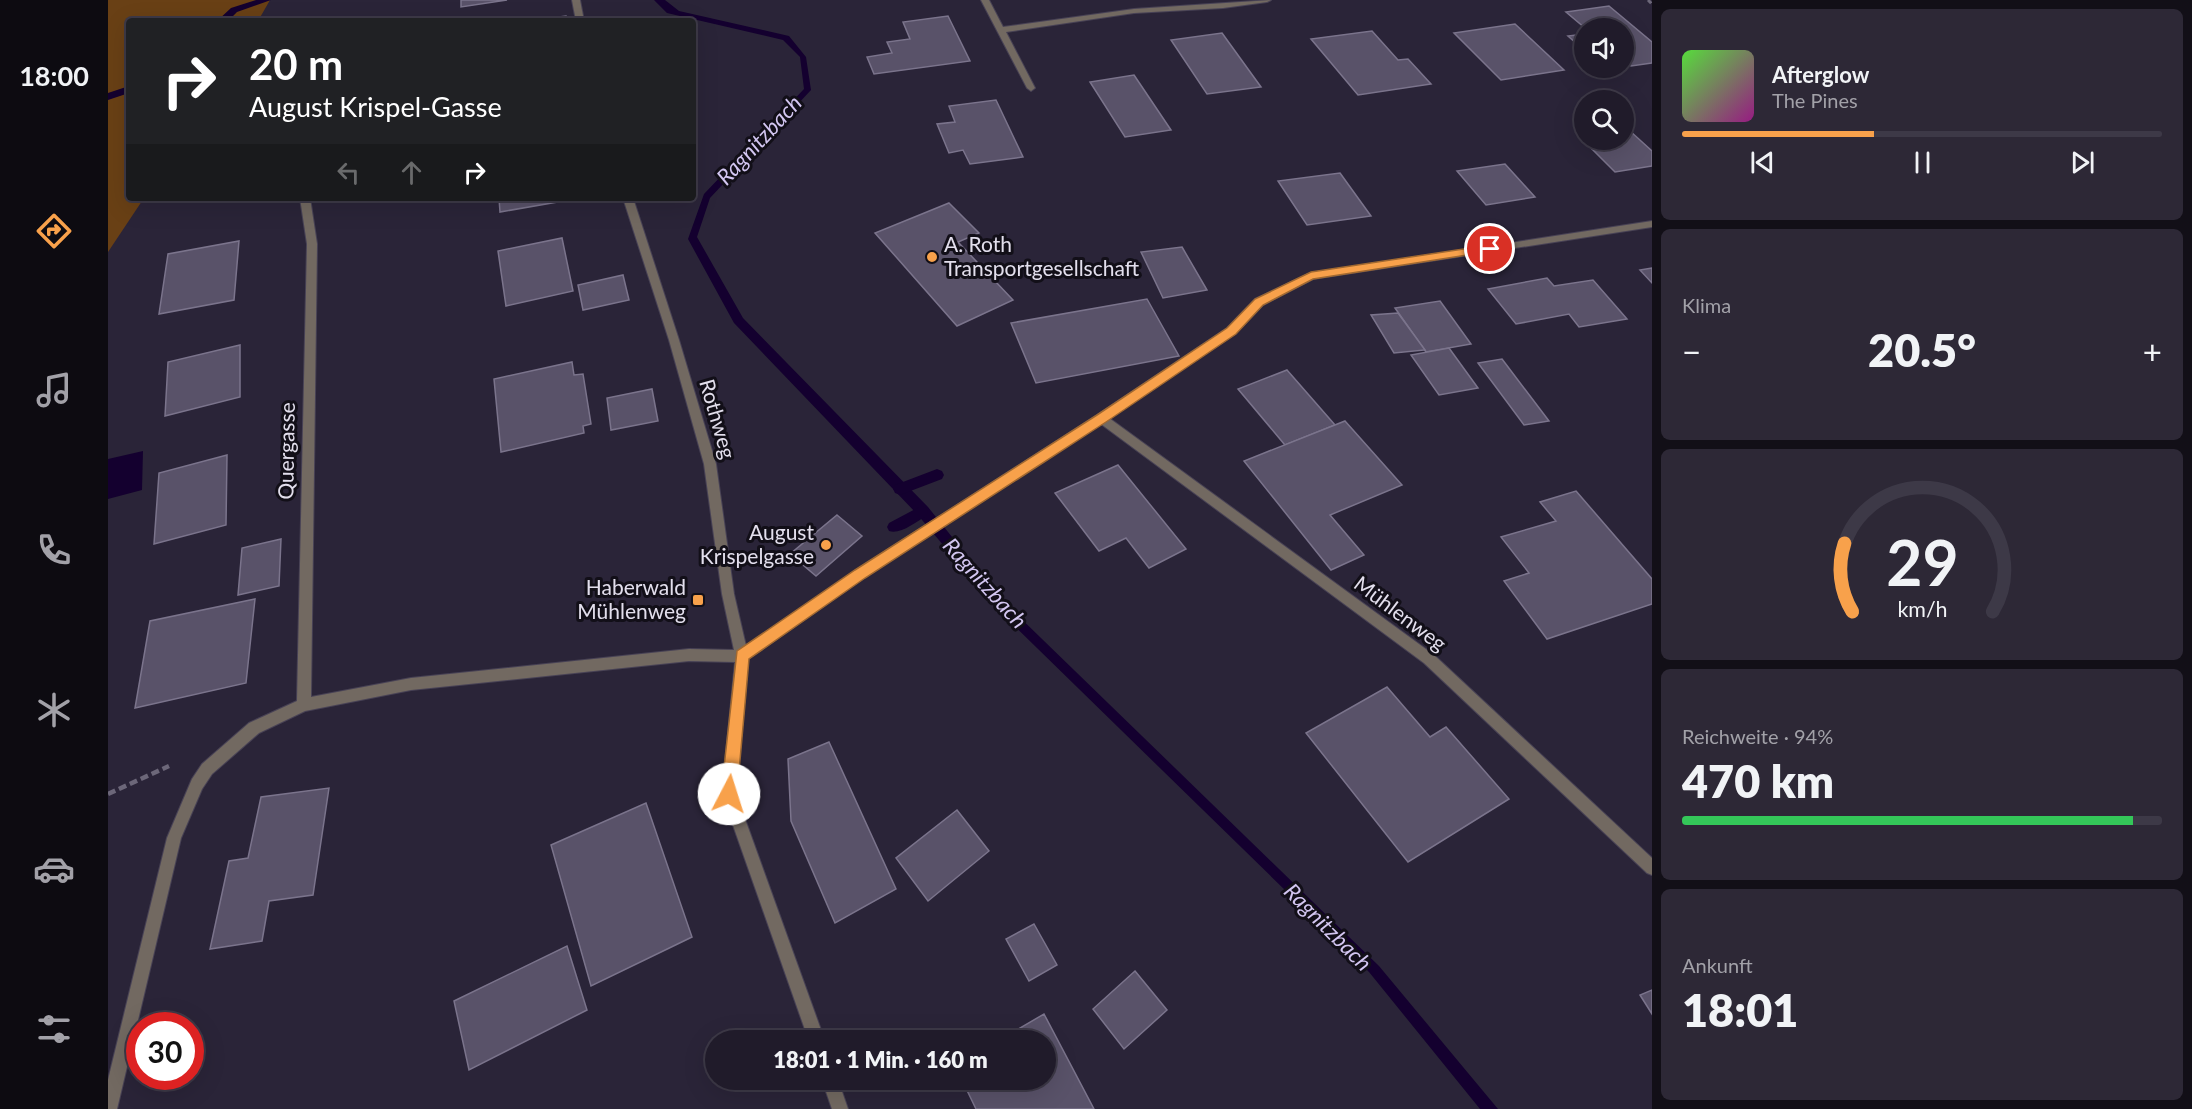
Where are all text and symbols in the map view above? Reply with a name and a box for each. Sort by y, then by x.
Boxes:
map controls [1574,18,1634,150]
button: sound [1574,18,1634,78]
text: 20 m [249,39,343,89]
icon: right [150,42,228,120]
text: 18:00 [19,59,89,92]
text: Afterglow [1772,61,1869,88]
text: The Pines [1772,88,1858,112]
water label: Ragnitzbach [710,89,807,190]
text: August Krispel-Gasse [249,90,502,123]
button: search [1574,90,1634,150]
icon: previous [1746,146,1779,179]
icon: pause [1906,146,1939,179]
icon: next [2066,146,2099,179]
icon: left [332,156,365,189]
icon: ahead [395,156,428,189]
icon: right [458,156,491,189]
icon: directions [33,210,75,252]
pin [1464,223,1515,274]
place label: A. Roth Transportgesellschaft [944,231,1140,280]
icon: arrive [1473,232,1506,265]
marker: A. Roth Transportgesellschaft [925,250,939,264]
text: Klima [1682,293,1731,317]
text: 20.5° [1868,323,1976,377]
text: − [1682,331,1701,371]
text: + [2143,331,2162,371]
icon: music [33,369,75,411]
street label: Rothweg [695,376,742,461]
street label: Quergasse [272,402,299,500]
place label: August Krispelgasse [700,519,814,568]
text: 29 [1886,524,1958,599]
icon: phone [33,529,75,571]
water label: Ragnitzbach [938,532,1033,634]
marker: August Krispelgasse [819,538,833,552]
street label: Mühlenweg [1350,570,1452,656]
place label: Haberwald Mühlenweg [577,574,686,623]
marker: Haberwald Mühlenweg [691,593,705,607]
text: km/h [1897,596,1947,622]
icon: climate [33,689,75,731]
text: Reichweite · 94% [1682,724,1833,748]
text: 470 km [1682,754,1834,808]
position arrow [697,762,761,826]
icon: car [33,848,75,890]
water label: Ragnitzbach [1279,877,1378,976]
text: Ankunft [1682,953,1753,977]
text: 18:01 [1682,983,1798,1037]
icon: filters [33,1008,75,1050]
speed limit sign: 30 [126,1012,204,1090]
text: 18:01 · 1 Min. · 160 m [773,1046,988,1073]

